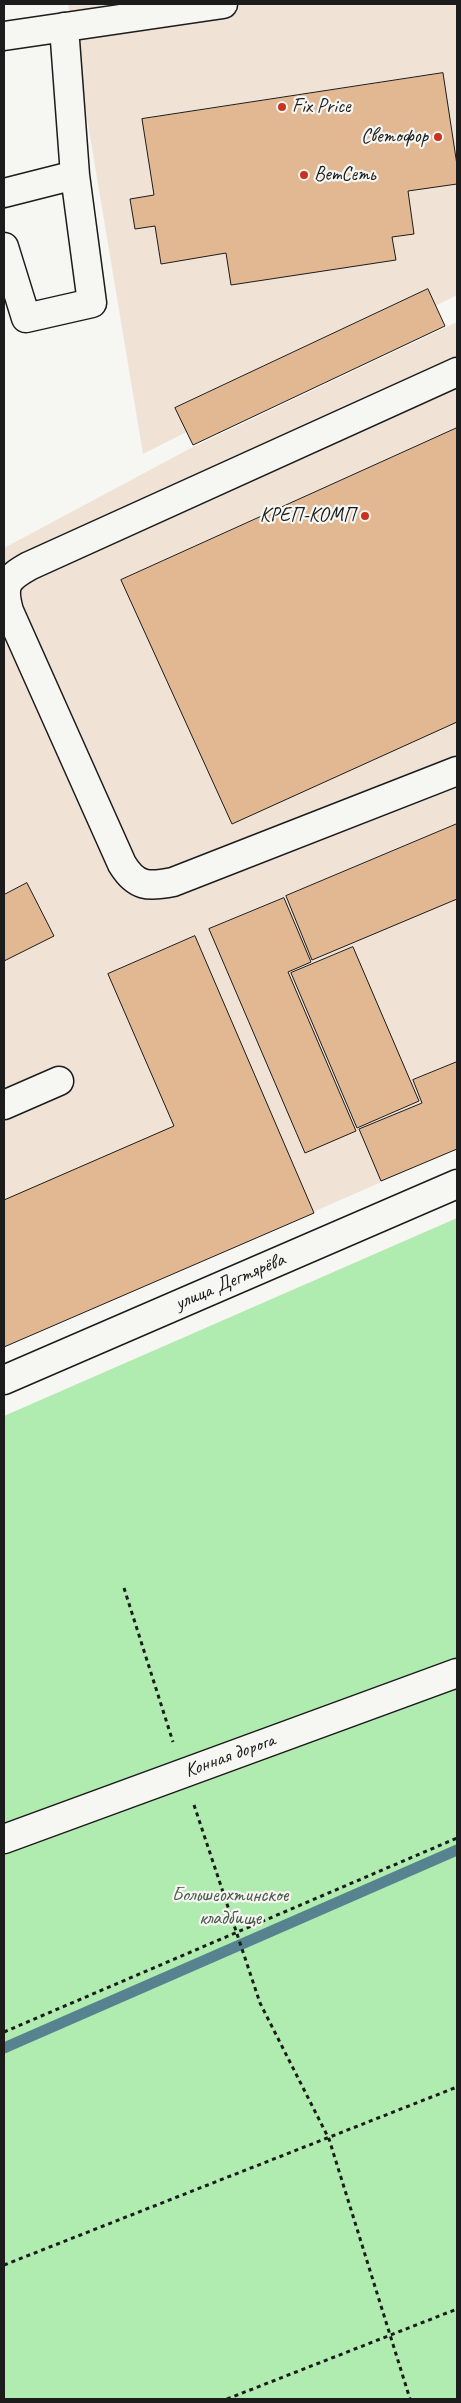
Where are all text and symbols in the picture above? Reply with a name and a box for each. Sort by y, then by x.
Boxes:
place label: Fix Price [292,95,351,119]
marker: Fix Price [276,101,288,113]
place label: Светофор [361,125,428,149]
marker: Светофор [432,131,444,143]
place label: ВетСеть [314,163,375,187]
marker: ВетСеть [298,169,310,181]
place label: КРЕП-КОМП [260,504,355,528]
marker: КРЕП-КОМП [359,510,371,522]
street label: улица Дегтярёва [171,1248,289,1316]
street label: Конная дорога [182,1729,278,1783]
park label: Большеохтинское кладбище [172,1884,288,1931]

